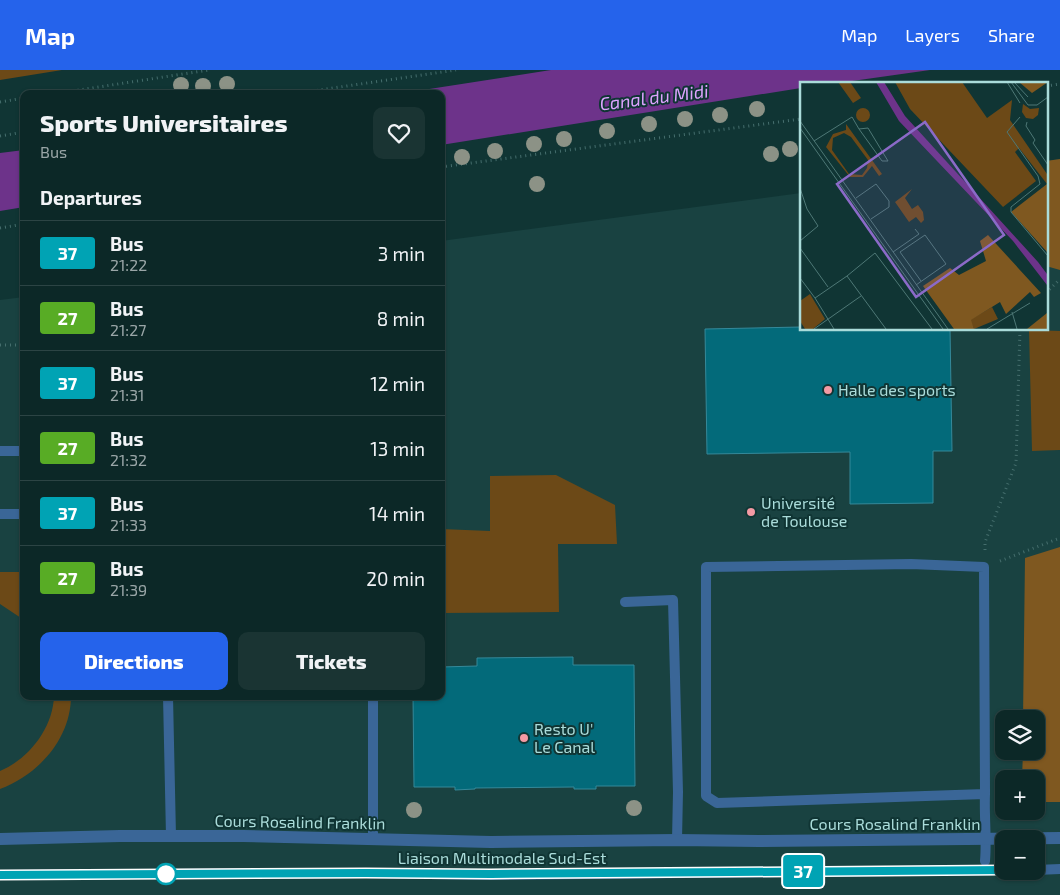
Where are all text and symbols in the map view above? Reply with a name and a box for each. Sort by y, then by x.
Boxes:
text: Map [25,21,75,50]
text: Map [841,24,877,46]
text: Layers [905,24,960,46]
text: Share [988,24,1035,46]
water label: Canal du Midi [598,79,710,115]
inset map [800,82,1048,330]
button: heart [373,107,425,159]
text: Sports Universitaires [40,108,287,137]
text: Bus [40,142,67,161]
text: Departures [40,186,142,209]
text: Bus [110,232,144,255]
text: 37 [58,242,77,264]
text: 3 min [378,242,425,265]
text: 21:22 [110,255,147,274]
text: Bus [110,297,144,320]
text: 27 [58,307,77,329]
text: 8 min [377,307,425,330]
text: 21:27 [110,320,146,339]
text: Bus [110,362,144,385]
text: 37 [58,372,77,394]
text: 12 min [370,372,425,395]
place label: Halle des sports [838,380,956,399]
marker: Halle des sports [822,384,834,396]
text: 21:31 [110,385,144,404]
text: Bus [110,427,144,450]
text: 27 [58,437,77,459]
text: 13 min [370,437,425,460]
text: 21:32 [110,450,147,469]
text: Bus [110,492,144,515]
place label: Université de Toulouse [761,493,847,530]
text: 37 [58,502,77,524]
text: 14 min [369,502,425,525]
marker: Université de Toulouse [745,506,757,518]
text: 21:33 [110,515,147,534]
text: Bus [110,557,144,580]
text: 27 [58,567,77,589]
text: 20 min [366,567,425,590]
text: 21:39 [110,580,147,599]
button: Directions [40,632,228,690]
button: Tickets [238,632,425,690]
map controls [995,710,1045,880]
button: layers [995,710,1045,760]
place label: Resto U' Le Canal [534,719,595,756]
marker: Resto U' Le Canal [518,732,530,744]
button: + [995,770,1045,820]
street label: Cours Rosalind Franklin [214,811,386,832]
street label: Cours Rosalind Franklin [809,814,981,833]
button: − [995,830,1045,880]
street label: Liaison Multimodale Sud-Est [398,848,606,867]
line badge: 37 [780,855,826,887]
text: 37 [793,860,813,882]
unlabelled marker [155,863,177,885]

